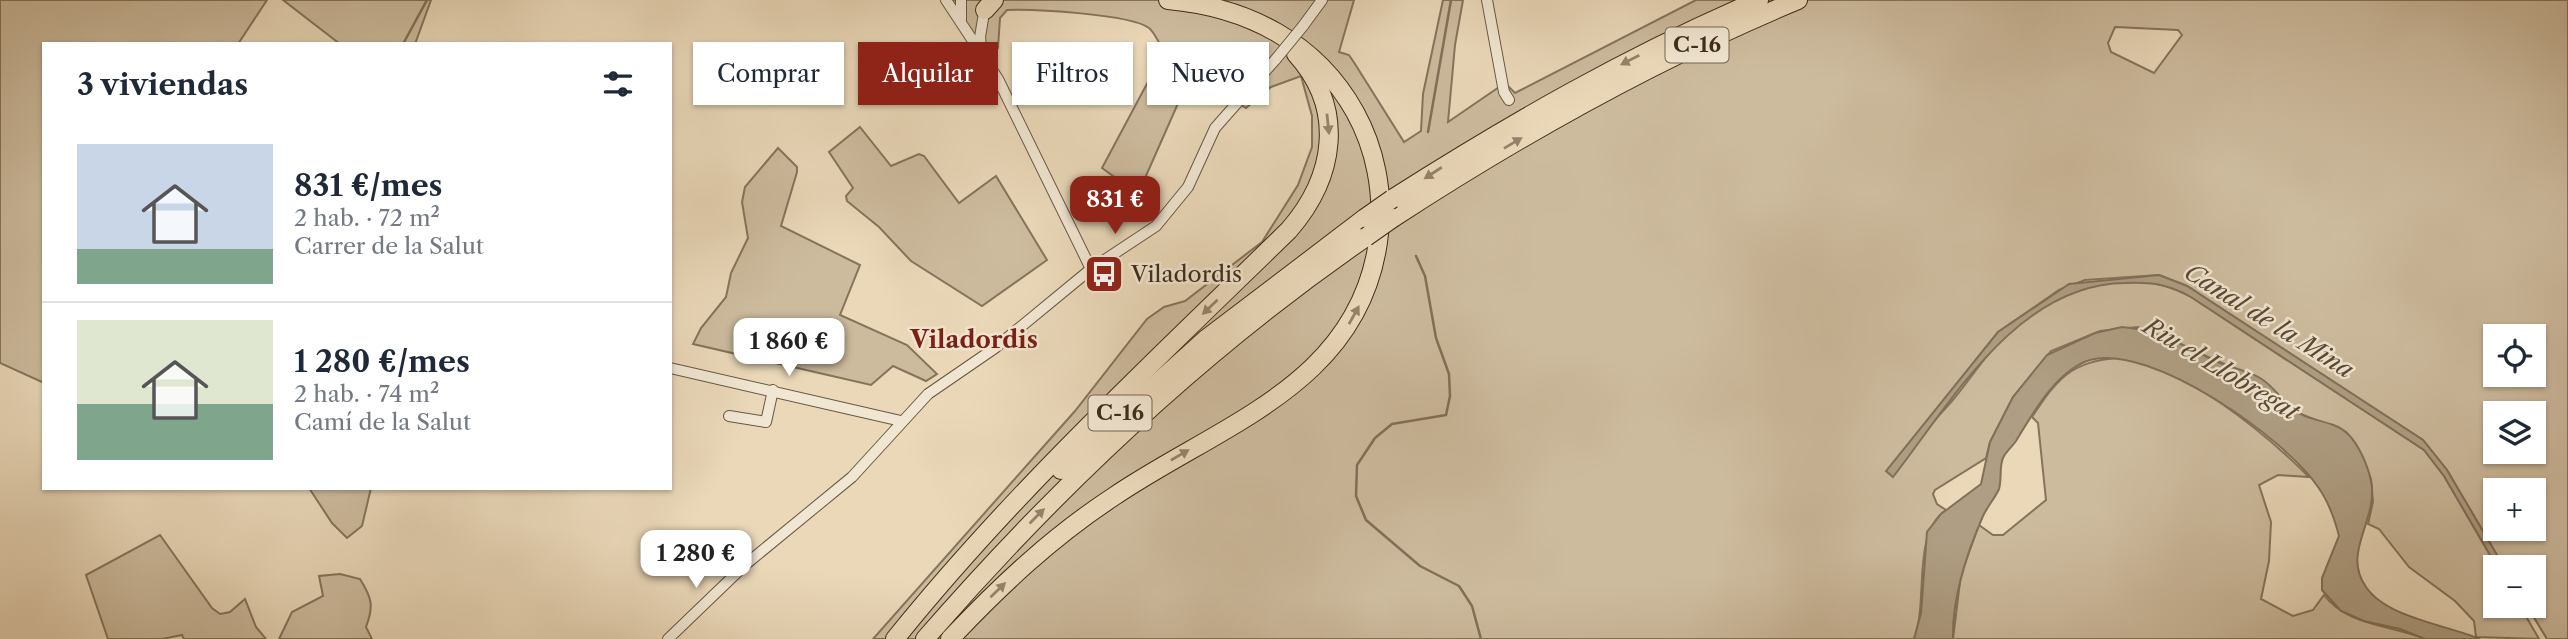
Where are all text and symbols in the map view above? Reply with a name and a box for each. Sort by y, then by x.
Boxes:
road number: C-16 [1666,28,1728,62]
chip: Comprar [693,42,844,105]
chip: Alquilar [858,42,998,105]
chip: Filtros [1012,42,1133,105]
chip: Nuevo [1147,42,1269,105]
one-way arrow [1620,54,1640,66]
icon: filters [599,65,637,103]
text: 3 viviendas [77,66,248,103]
one-way arrow [1322,113,1333,135]
one-way arrow [1503,137,1522,149]
text: 831 €/mes [294,167,442,204]
one-way arrow [1423,167,1443,180]
icon: home [133,172,217,256]
pin: 831 € [1066,176,1164,236]
text: 831 € [1086,185,1144,213]
text: 2 hab. · 72 m² [294,204,440,232]
text: Carrer de la Salut [294,232,484,260]
bus stop icon: Viladordis [1083,253,1125,295]
water label: Canal de la Mina [2179,257,2359,384]
place label: Viladordis [1130,260,1242,288]
one-way arrow [1202,299,1219,315]
one-way arrow [1348,305,1360,325]
water label: Riu el Llobregat [2137,310,2305,427]
pin: 1 860 € [724,318,854,378]
map controls [2483,324,2546,618]
button: locate [2483,324,2546,387]
district label: Viladordis [909,325,1038,354]
text: 1 860 € [749,327,829,355]
text: 1 280 €/mes [294,343,470,380]
icon: home [133,348,217,432]
text: 2 hab. · 74 m² [294,380,439,408]
road number: C-16 [1088,396,1152,430]
button: layers [2483,401,2546,464]
text: Camí de la Salut [294,408,471,436]
one-way arrow [1170,449,1189,461]
button: + [2483,478,2546,541]
one-way arrow [1029,508,1045,524]
pin: 1 280 € [631,530,761,590]
text: 1 280 € [657,539,735,567]
button: − [2483,555,2546,618]
one-way arrow [989,582,1006,599]

